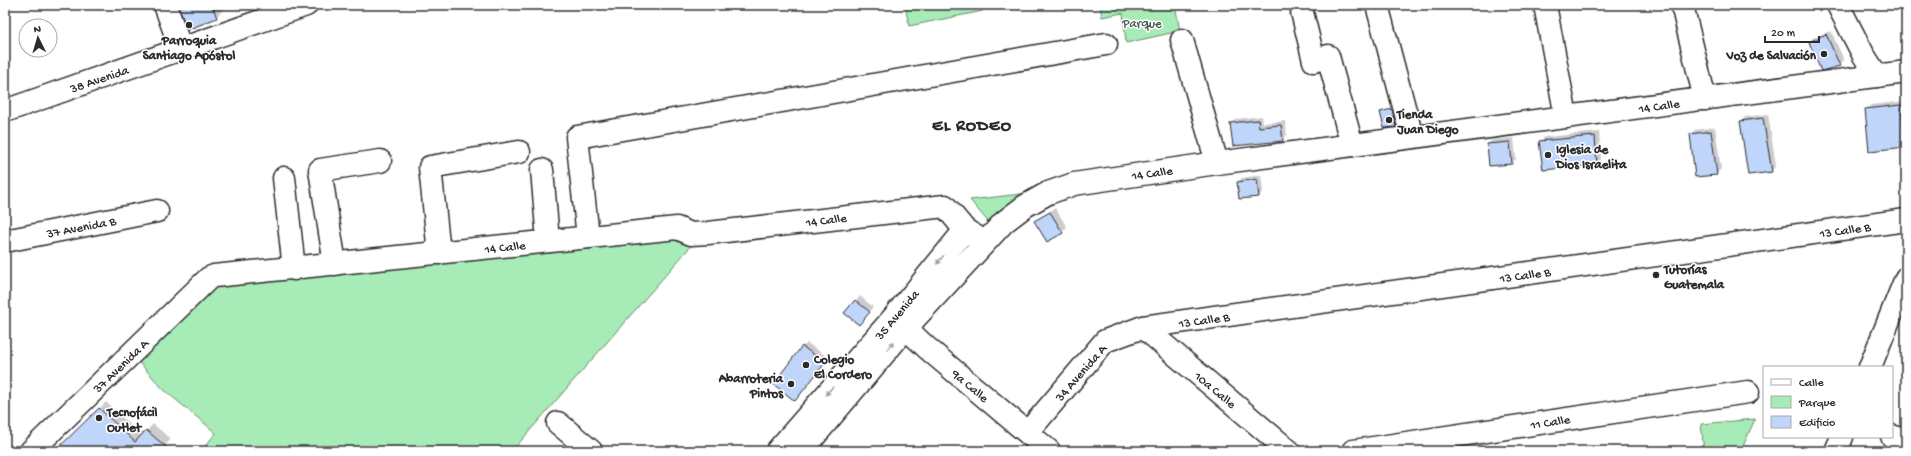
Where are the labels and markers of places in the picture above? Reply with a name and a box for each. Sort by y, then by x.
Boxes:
marker: Parroquia Santiago Apóstol [184,20,194,30]
place label: Parroquia Santiago Apóstol [143,34,235,65]
place label: Voz de Salvación [1726,49,1817,64]
marker: Voz de Salvación [1819,49,1829,59]
place label: Tienda Juan Diego [1396,108,1459,138]
marker: Tienda Juan Diego [1384,115,1394,125]
place label: Iglesia de Dios Israelita [1555,143,1627,173]
marker: Iglesia de Dios Israelita [1543,150,1553,160]
place label: Tutorías Guatemala [1663,263,1725,293]
marker: Tutorías Guatemala [1651,270,1661,280]
place label: Colegio El Cordero [813,353,872,383]
marker: Colegio El Cordero [801,360,811,370]
place label: Abarroteria Pintos [718,372,784,402]
marker: Abarroteria Pintos [786,379,796,389]
place label: Tecnofácil Outlet [106,405,157,436]
marker: Tecnofácil Outlet [94,413,104,423]

